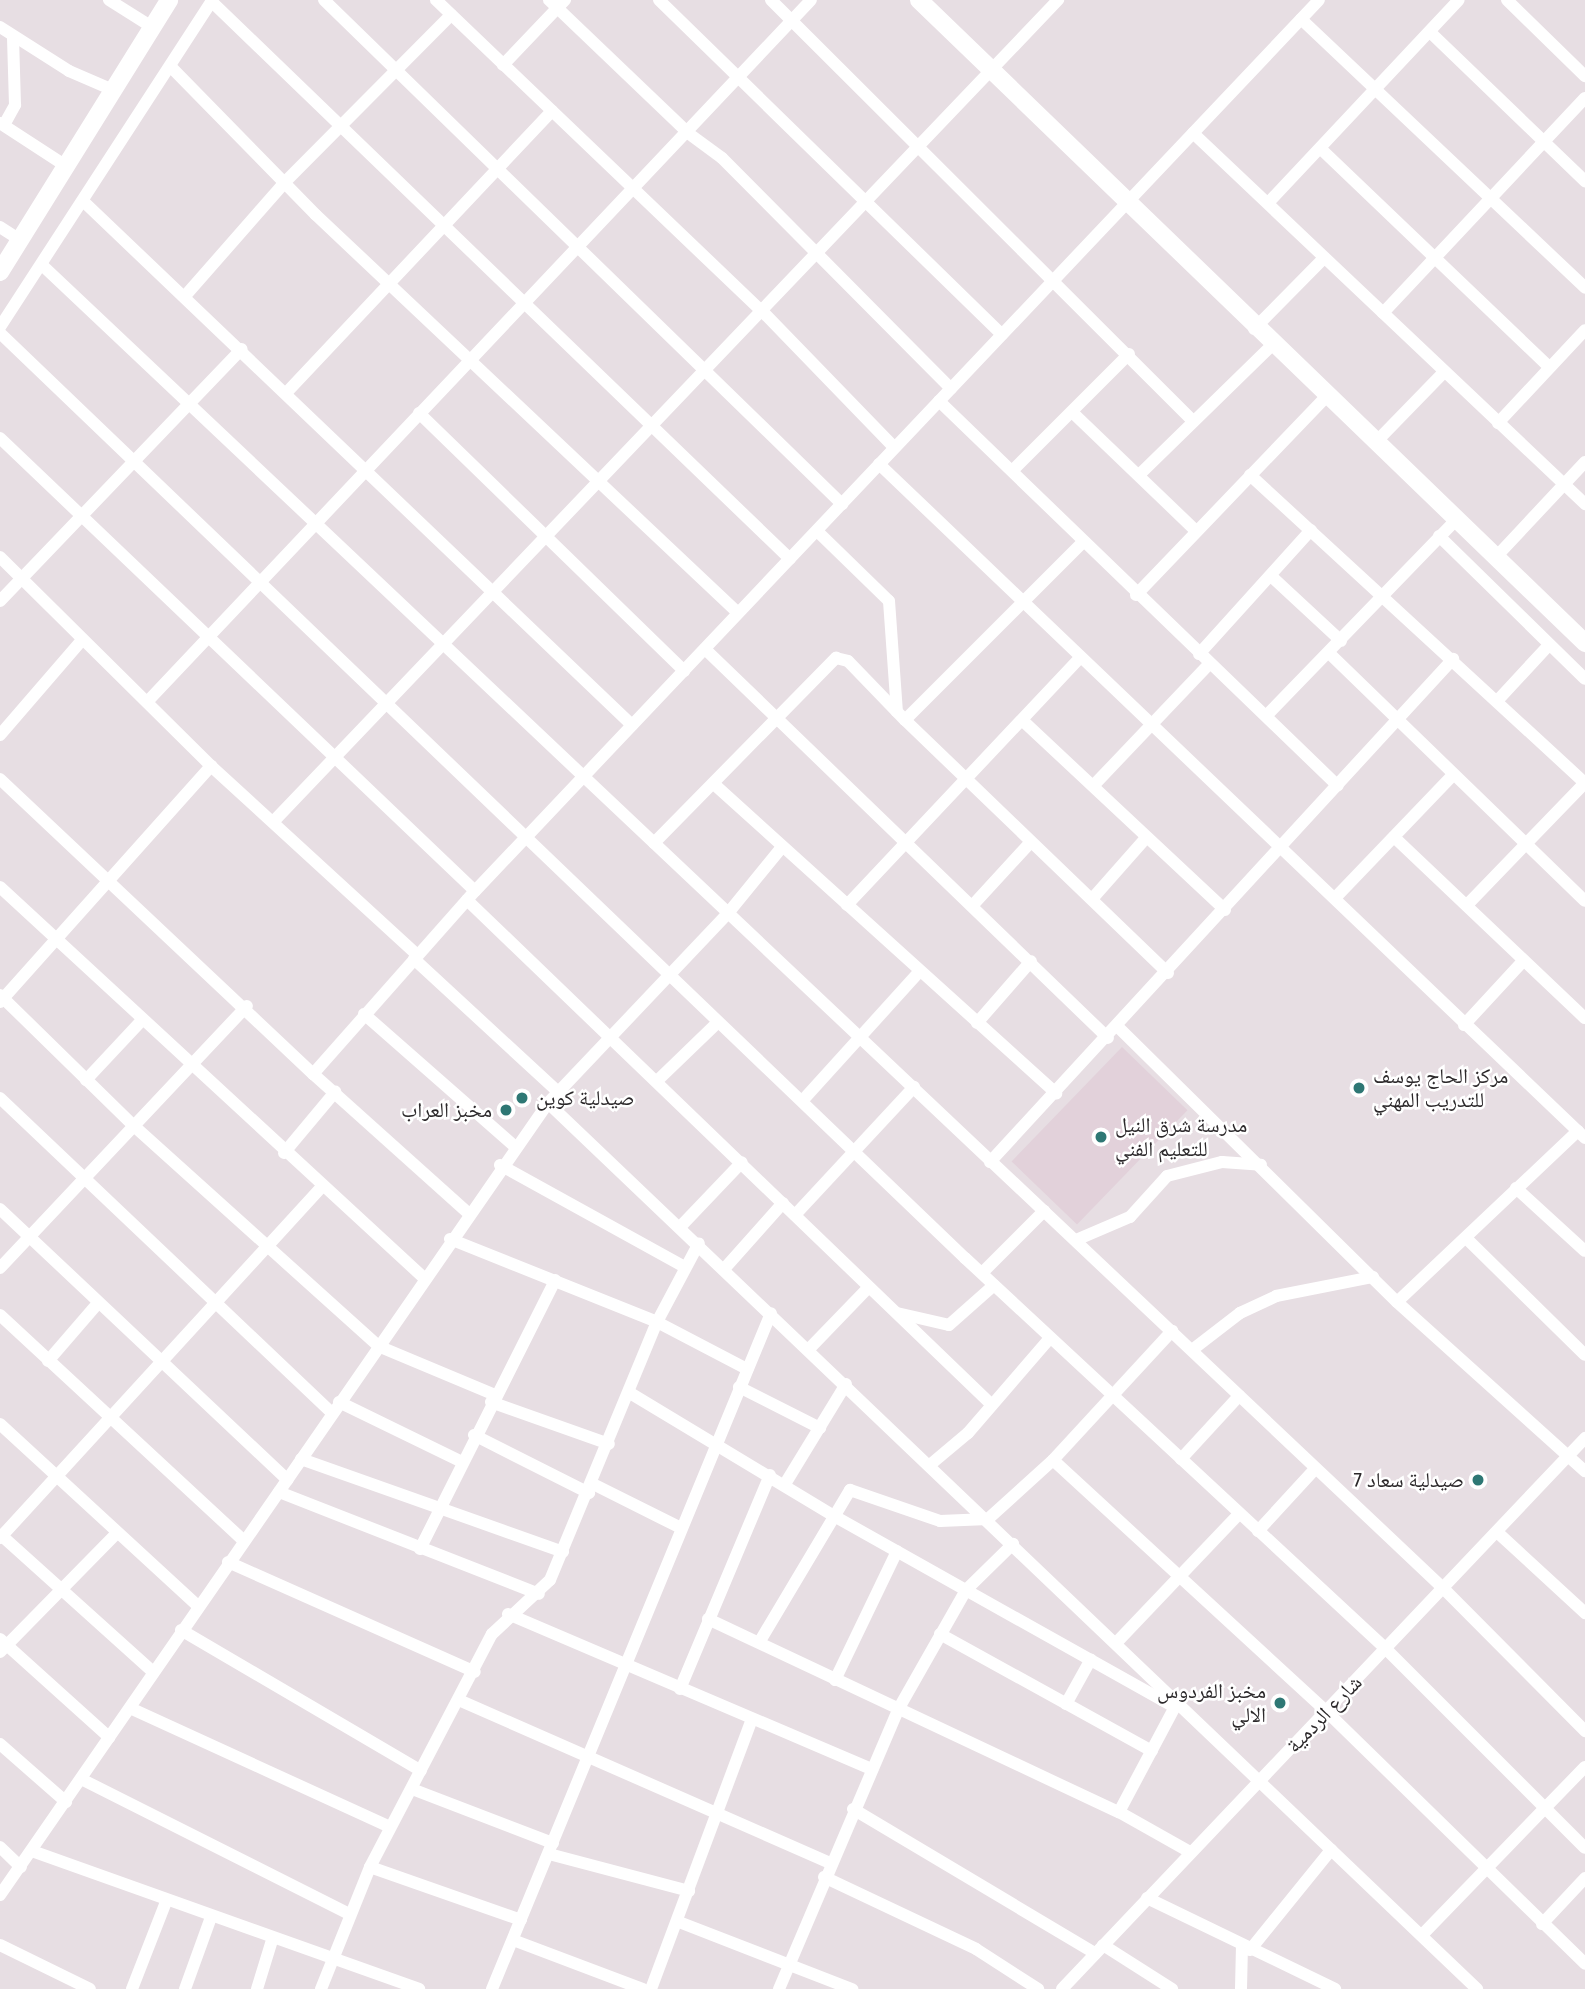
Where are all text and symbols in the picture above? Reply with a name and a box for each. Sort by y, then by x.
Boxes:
place label: مركز الحاج يوسف للتدريب المهني [1373,1063,1508,1113]
marker: مركز الحاج يوسف للتدريب المهني [1351,1080,1367,1096]
place label: صيدلية كوين [536,1085,634,1111]
marker: صيدلية كوين [514,1090,530,1106]
place label: مخبز العراب [401,1097,492,1123]
marker: مخبز العراب [498,1102,514,1118]
place label: مدرسة شرق النيل للتعليم الفني [1115,1112,1247,1162]
marker: مدرسة شرق النيل للتعليم الفني [1093,1129,1109,1145]
place label: صيدلية سعاد 7 [1354,1467,1464,1493]
marker: صيدلية سعاد 7 [1470,1472,1486,1488]
street label: شارع الردمية [1281,1670,1367,1758]
place label: مخبز الفردوس الالي [1157,1678,1266,1728]
marker: مخبز الفردوس الالي [1272,1695,1288,1711]

